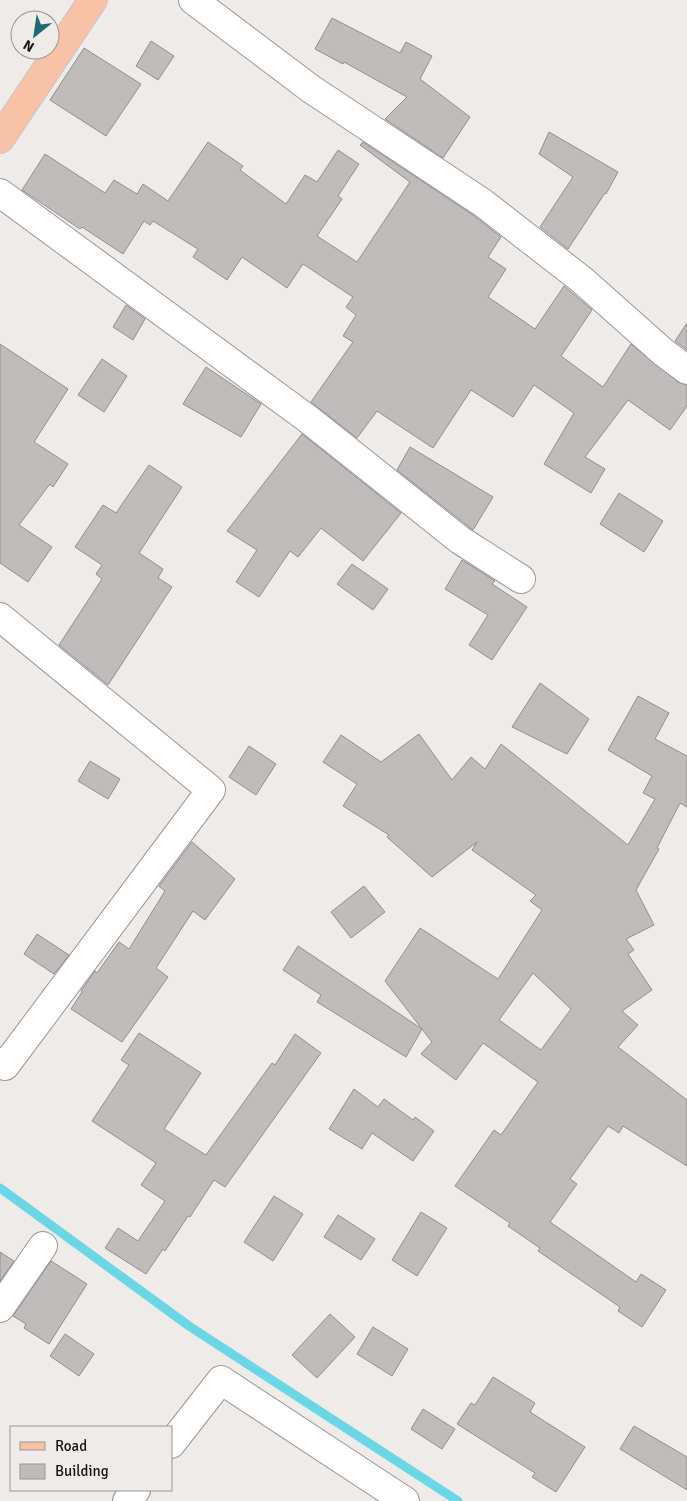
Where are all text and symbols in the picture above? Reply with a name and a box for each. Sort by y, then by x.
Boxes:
north arrow [10,10,60,60]
text: N [20,36,37,56]
legend [10,1426,172,1491]
text: Road [55,1437,87,1455]
text: Building [55,1462,109,1480]

